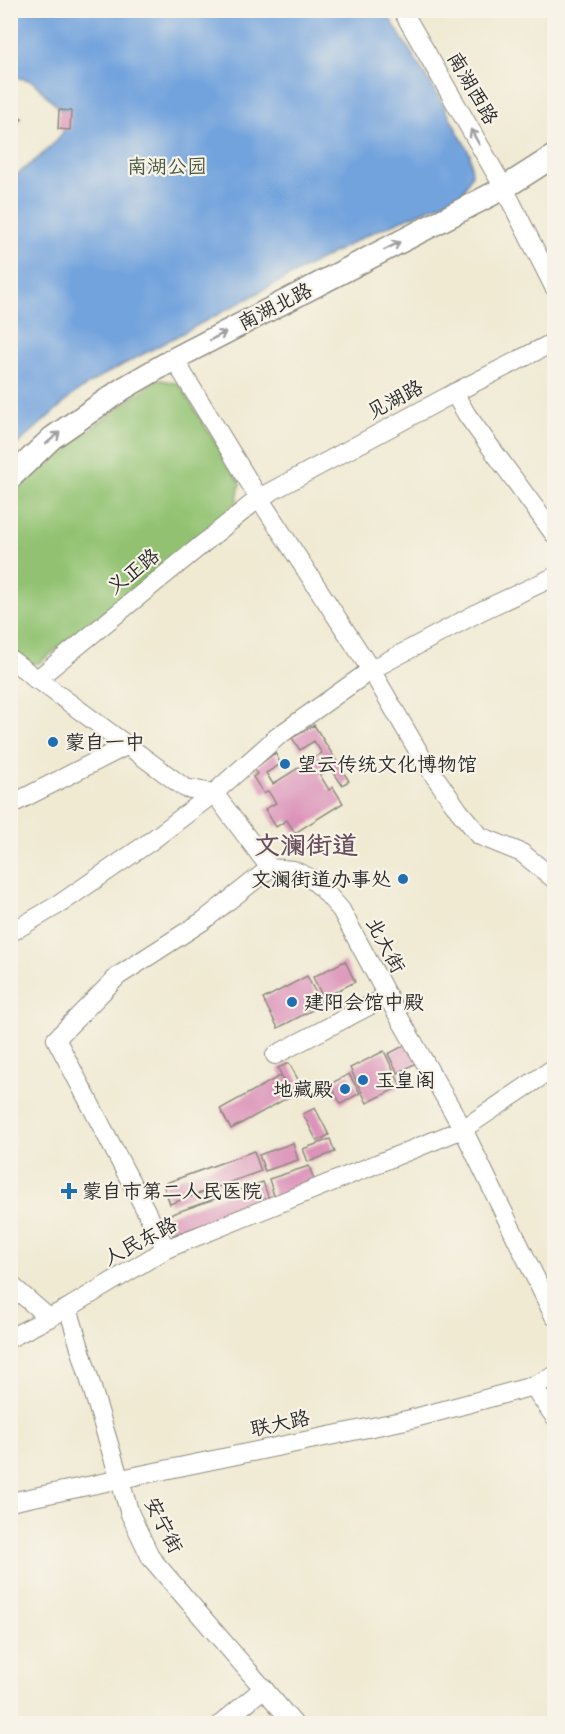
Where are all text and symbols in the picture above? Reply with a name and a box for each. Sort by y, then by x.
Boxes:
street label: 南湖西路 [441,45,507,131]
one-way arrow [469,129,481,146]
park label: 南湖公园 [127,150,207,180]
one-way arrow [382,240,400,251]
street label: 南湖北路 [232,273,318,337]
one-way arrow [209,330,227,341]
street label: 见湖路 [361,370,429,425]
one-way arrow [45,432,61,445]
street label: 义正路 [100,539,166,601]
place label: 蒙自一中 [65,726,145,756]
marker: 蒙自一中 [46,735,60,749]
place label: 望云传统文化博物馆 [297,748,477,778]
marker: 望云传统文化博物馆 [278,757,292,771]
district label: 文澜街道 [254,824,358,863]
place label: 文澜街道办事处 [251,863,391,893]
marker: 文澜街道办事处 [396,872,410,886]
street label: 北大街 [360,911,414,978]
place label: 建阳会馆中殿 [304,986,424,1016]
marker: 建阳会馆中殿 [285,995,299,1009]
place label: 玉皇阁 [375,1064,435,1094]
place label: 地藏殿 [273,1073,333,1103]
marker: 玉皇阁 [356,1073,370,1087]
marker: 地藏殿 [338,1082,352,1096]
place label: 蒙自市第二人民医院 [82,1175,262,1205]
marker: 蒙自市第二人民医院 [60,1182,78,1200]
street label: 人民东路 [97,1208,183,1272]
street label: 联大路 [247,1401,313,1443]
street label: 安宁街 [138,1491,192,1558]

